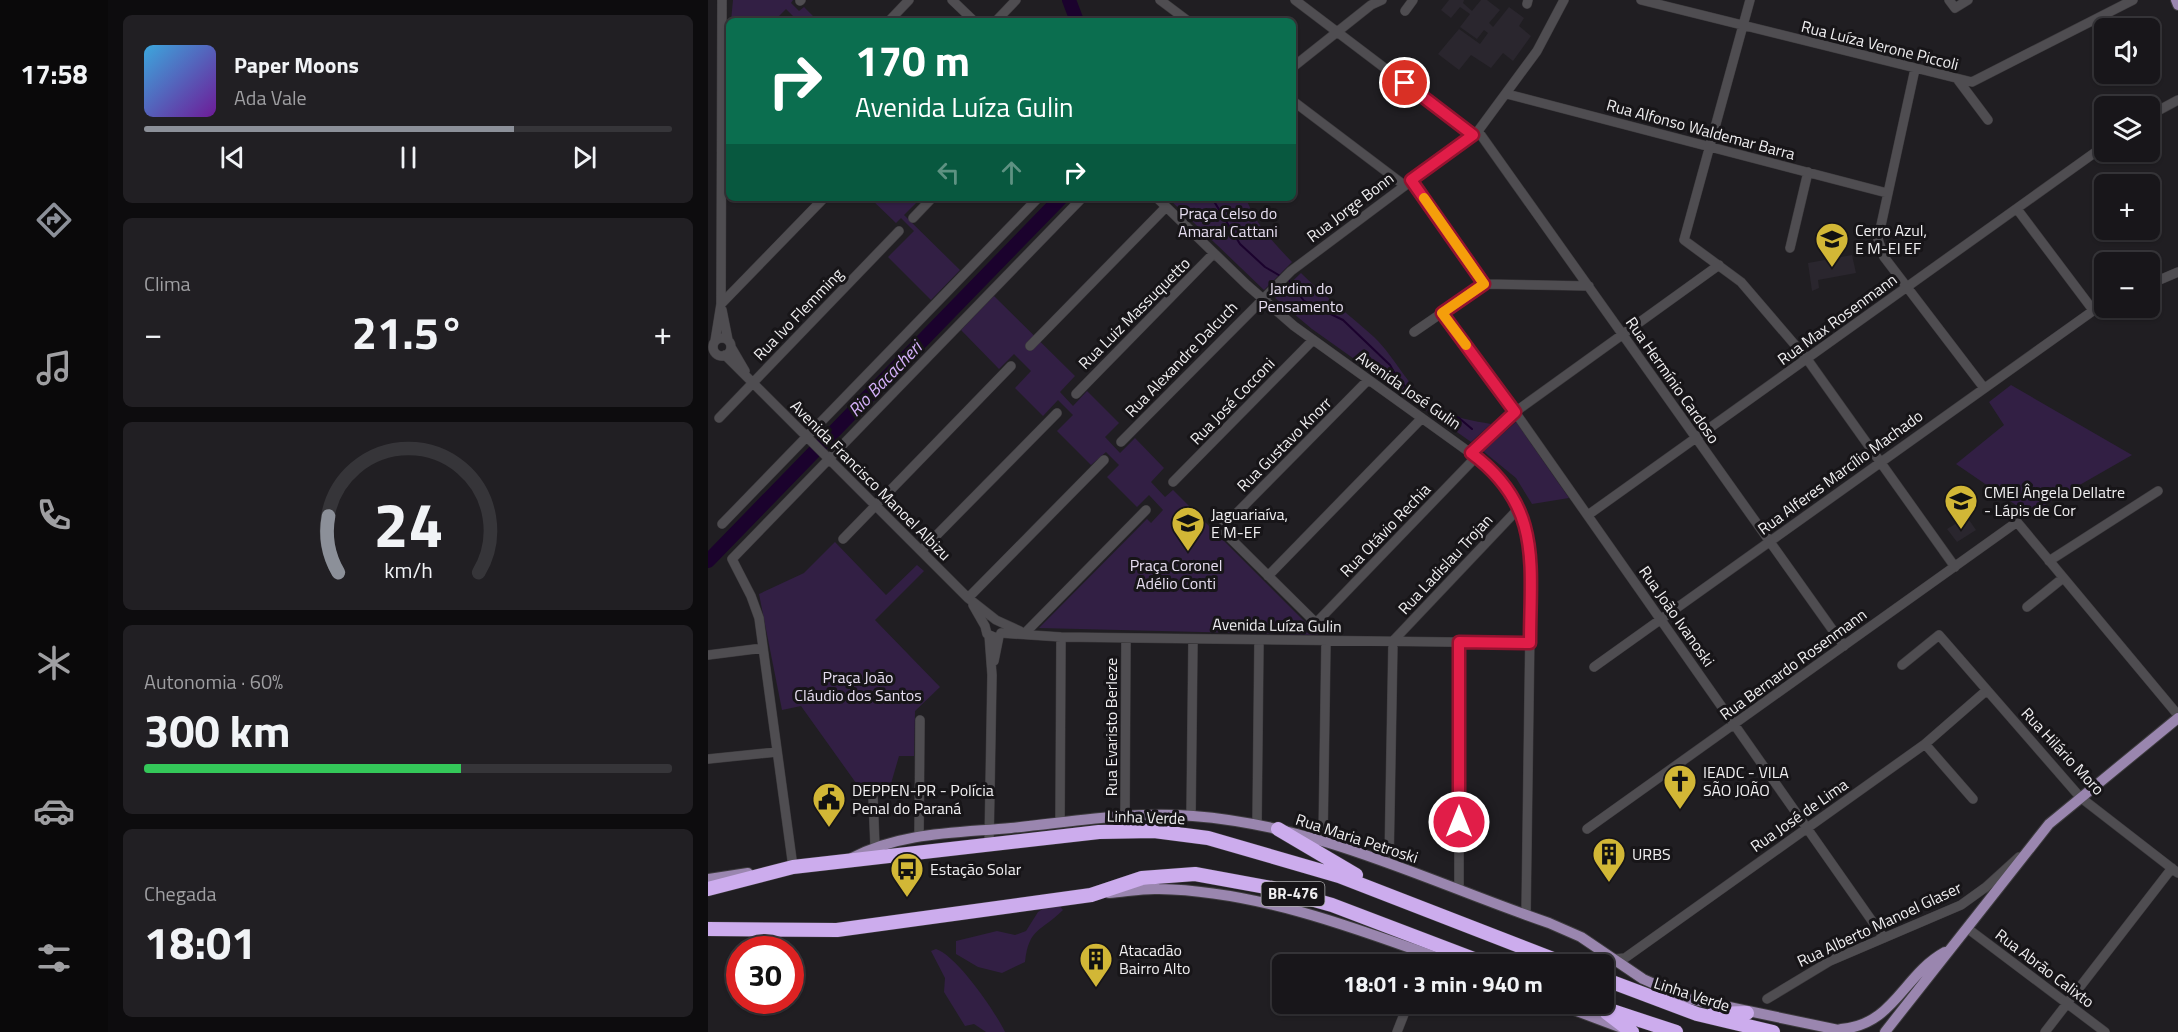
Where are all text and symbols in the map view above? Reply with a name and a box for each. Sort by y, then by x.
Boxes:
street label: Rua Luíza Verone Piccoli [1799,14,1961,76]
map controls [2094,18,2160,318]
button: sound [2094,18,2160,84]
text: 170 m [855,28,970,92]
icon: right [756,42,834,120]
text: Paper Moons [234,48,359,82]
text: 17:58 [20,53,88,94]
pin [1379,57,1430,108]
icon: arrive [1388,66,1421,99]
text: Ada Vale [234,82,307,113]
text: Avenida Luíza Gulin [855,86,1074,127]
street label: Rua Alfonso Waldemar Barra [1604,92,1798,166]
button: layers [2094,96,2160,162]
icon: previous [216,141,249,174]
icon: pause [392,141,425,174]
icon: next [568,141,601,174]
icon: left [932,156,965,189]
icon: ahead [995,156,1028,189]
icon: right [1058,156,1091,189]
street label: Rua Jorge Bonn [1301,166,1399,248]
button: + [2094,174,2160,240]
icon: directions [33,199,75,241]
park label: Praça Celso do Amaral Cattani [1178,201,1278,243]
place label: Cerro Azul, E M-EI EF [1855,218,1927,260]
school or university icon: Cerro Azul, E M-EI EF [1814,221,1850,268]
street label: Rua Luiz Massuquetto [1073,252,1195,374]
button: − [2094,252,2160,318]
street label: Rua Ivo Flemming [747,262,849,366]
street label: Rua Max Rosenmann [1772,267,1902,371]
text: Clima [144,268,191,299]
park label: Jardim do Pensamento [1258,276,1344,318]
street label: Rua Alexandre Dalcuch [1119,295,1243,423]
text: 21.5° [352,298,464,366]
text: − [144,308,162,358]
text: + [654,308,672,358]
street label: Rua Hermínio Cardoso [1620,312,1726,448]
water label: Rio Bacacheri [841,333,929,423]
street label: Avenida José Gulin [1352,345,1466,435]
icon: music [33,347,75,389]
street label: Rua José Cocconi [1184,352,1280,450]
street label: Rua Gustavo Knorr [1231,391,1337,497]
street label: Avenida Francisco Manoel Albizu [785,394,957,566]
street label: Rua Alferes Marcílio Machado [1752,404,1928,540]
text: 24 [373,476,443,571]
street label: Rua Otávio Rechia [1334,478,1436,582]
place label: CMEI Ângela Dellatre - Lápis de Cor [1984,480,2125,522]
school or university icon: CMEI Ângela Dellatre - Lápis de Cor [1943,483,1979,530]
icon: phone [33,494,75,536]
place label: Jaguariaíva, E M-EF [1211,502,1288,544]
school or university icon: Jaguariaíva, E M-EF [1170,505,1206,552]
street label: Rua Ladislau Trojan [1392,508,1498,620]
park label: Praça Coronel Adélio Conti [1130,553,1222,595]
text: km/h [384,554,432,586]
street label: Rua João Ivanoski [1633,561,1721,671]
street label: Rua Bernardo Rosenmann [1715,602,1871,726]
street label: Avenida Luíza Gulin [1212,612,1342,638]
icon: climate [33,642,75,684]
street label: Rua Evaristo Berleze [1099,658,1123,796]
park label: Praça João Cláudio dos Santos [794,665,922,707]
text: Autonomia · 60% [144,666,283,697]
text: 300 km [144,696,290,764]
street label: Rua Hilário Moro [2016,702,2110,800]
place label: IEADC - VILA SÃO JOÃO [1703,760,1789,802]
church icon: IEADC - VILA SÃO JOÃO [1662,763,1698,810]
street label: Rua José de Lima [1745,772,1853,858]
place label: DEPPEN-PR - Polícia Penal do Paraná [852,778,994,820]
public building icon: DEPPEN-PR - Polícia Penal do Paraná [811,781,847,828]
icon: car [33,790,75,832]
position arrow [1427,790,1491,854]
street label: Linha Verde [1106,804,1186,830]
street label: Rua Maria Petroski [1293,807,1421,869]
building icon: URBS [1591,836,1627,883]
place label: URBS [1632,842,1671,866]
bus stop icon: Estação Solar [889,851,925,898]
place label: Estação Solar [930,857,1022,881]
street label: Rua Alberto Manoel Glaser [1793,875,1966,973]
text: Chegada [144,878,217,909]
road number: BR-476 [1262,882,1324,906]
text: 18:01 [144,908,256,976]
street label: Rua Abrão Calixto [1990,923,2100,1013]
speed limit sign: 30 [726,936,804,1014]
icon: filters [33,937,75,979]
place label: Atacadão Bairro Alto [1119,938,1191,980]
building icon: Atacadão Bairro Alto [1078,941,1114,988]
text: 18:01 · 3 min · 940 m [1343,967,1543,1001]
street label: Linha Verde [1651,970,1733,1018]

